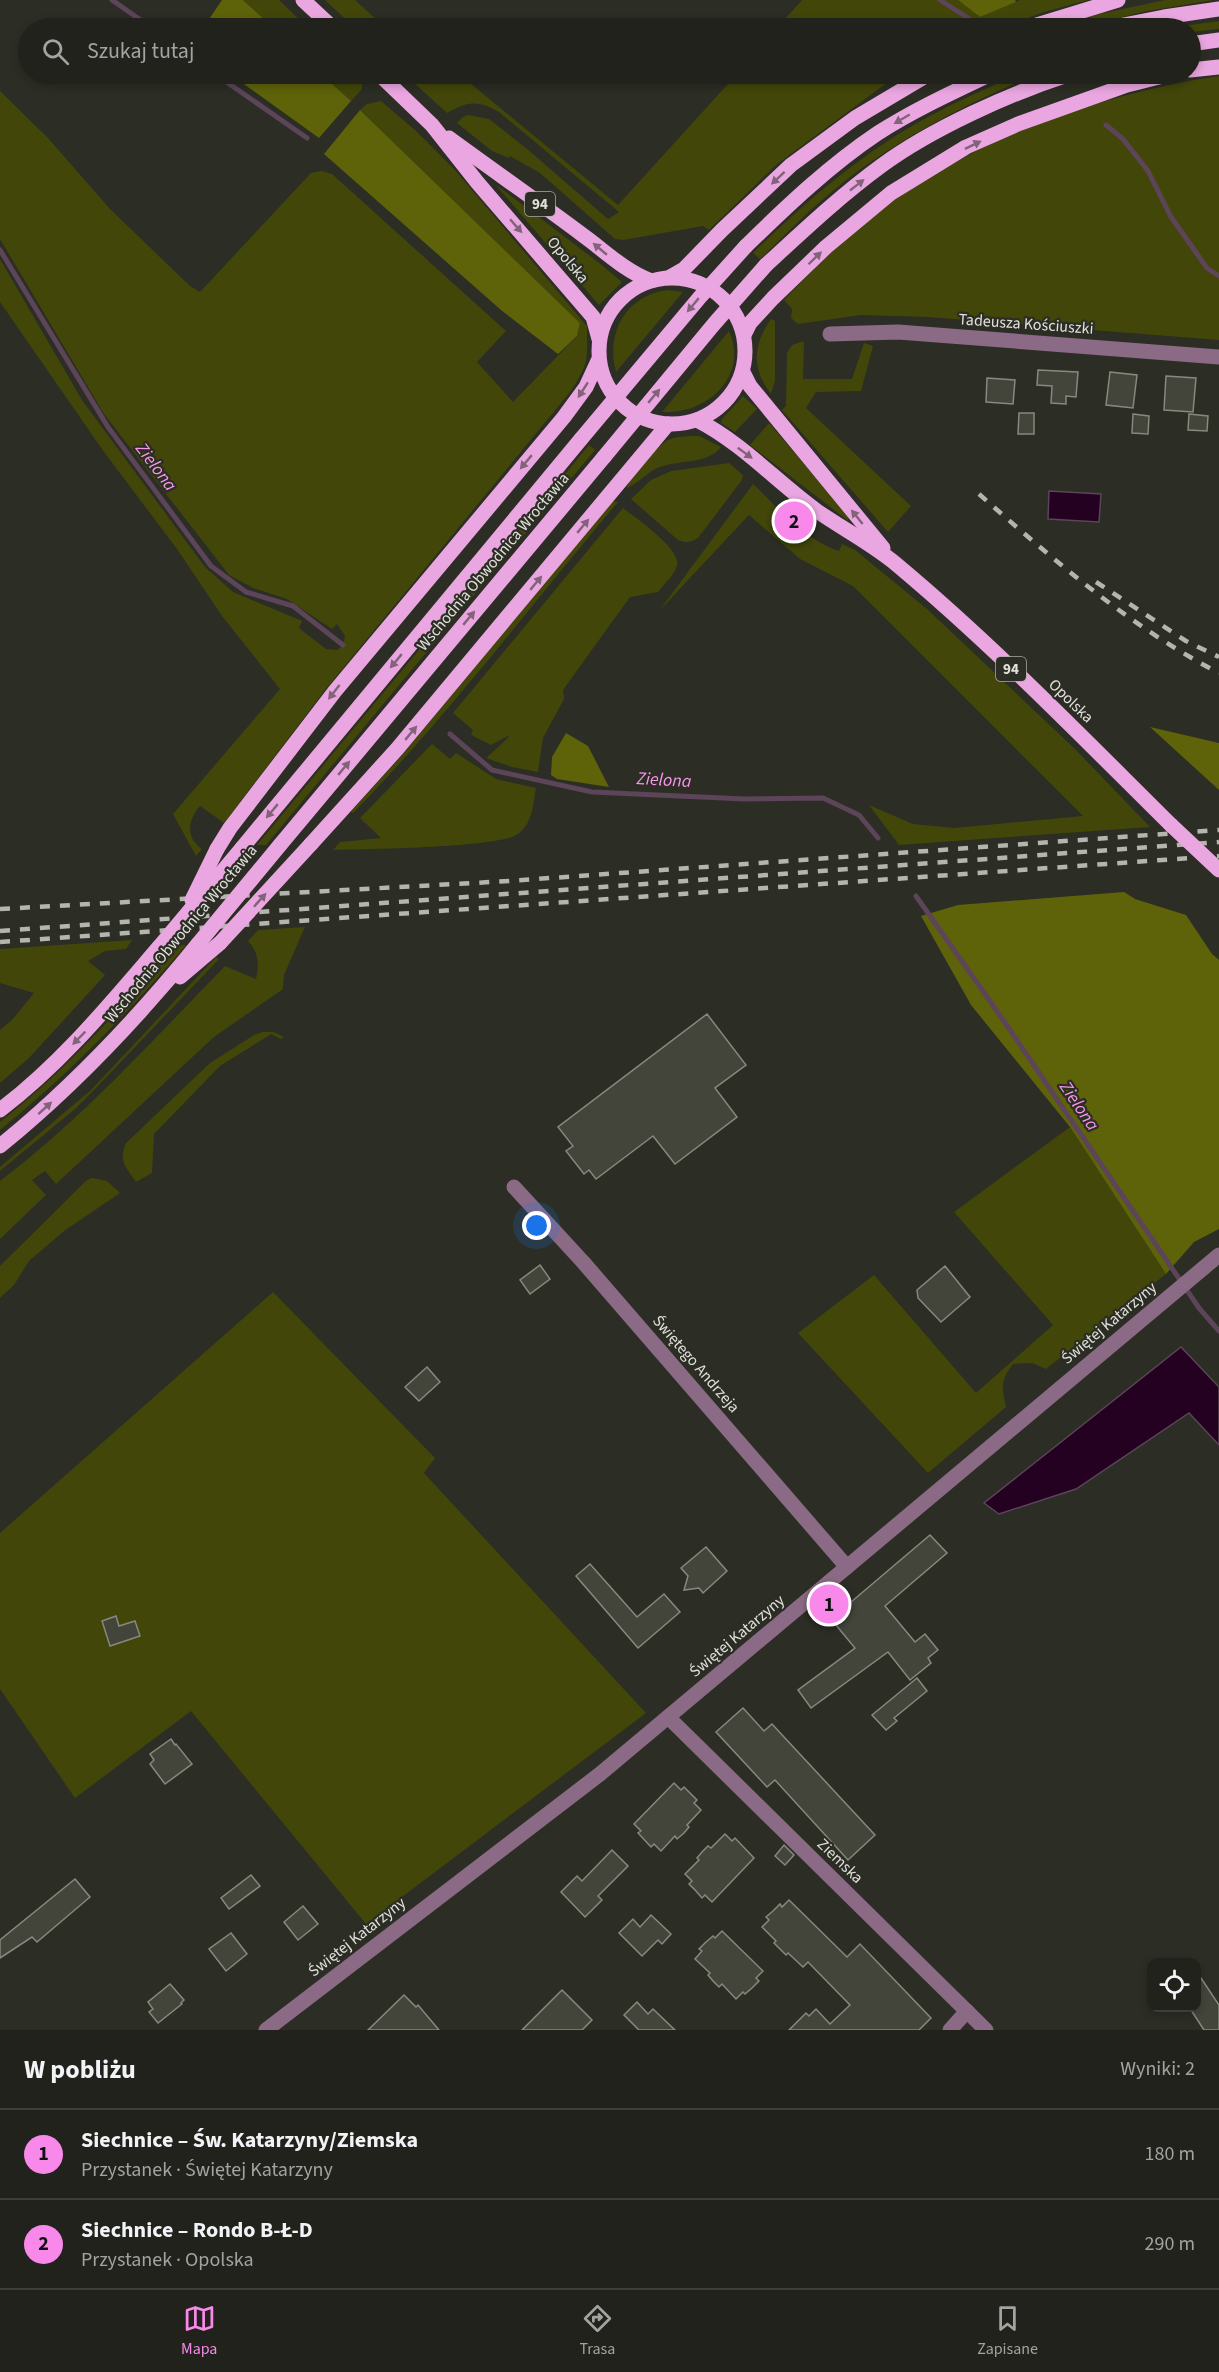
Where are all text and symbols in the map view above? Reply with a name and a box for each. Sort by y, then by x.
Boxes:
search box [18,18,1201,84]
icon: search [39,35,72,68]
text: Szukaj tutaj [87,35,194,67]
one-way arrow [894,114,910,125]
one-way arrow [964,140,981,149]
one-way arrow [771,171,786,184]
one-way arrow [849,178,865,191]
road number: 94 [525,192,555,216]
one-way arrow [509,218,522,234]
street label: Opolska [542,232,594,288]
one-way arrow [593,243,608,256]
one-way arrow [808,251,823,265]
one-way arrow [687,297,700,312]
street label: Tadeusza Kościuszki [958,308,1094,340]
one-way arrow [577,382,589,398]
one-way arrow [648,388,661,404]
water label: Zielona [129,437,183,497]
one-way arrow [737,447,753,459]
one-way arrow [520,454,533,470]
street label: Wschodnia Obwodnica Wrocławia [412,468,574,656]
pin: 2 [774,498,814,544]
one-way arrow [851,510,864,525]
one-way arrow [577,518,590,534]
one-way arrow [529,575,542,591]
one-way arrow [462,611,475,626]
one-way arrow [390,653,403,668]
road number: 94 [996,657,1026,681]
street label: Opolska [1044,674,1098,728]
one-way arrow [328,684,340,700]
one-way arrow [404,726,417,741]
one-way arrow [338,760,351,776]
water label: Zielona [635,766,692,794]
one-way arrow [265,803,278,819]
street label: Wschodnia Obwodnica Wrocławia [100,840,262,1028]
one-way arrow [253,893,266,908]
one-way arrow [71,1031,86,1045]
water label: Zielona [1053,1075,1105,1136]
one-way arrow [37,1102,52,1115]
your location [522,1211,551,1240]
street label: Świętej Katarzyny [1057,1276,1162,1369]
street label: Świętego Andrzeja [647,1310,745,1418]
pin: 1 [810,1582,848,1626]
street label: Świętej Katarzyny [685,1589,790,1682]
street label: Ziemska [812,1834,868,1888]
street label: Świętej Katarzyny [304,1892,411,1982]
map controls [1147,1958,1201,2012]
button: locate [1147,1958,1201,2012]
text: W pobliżu [24,2051,136,2088]
text: Wyniki: 2 [1120,2055,1195,2083]
text: Siechnice – Św. Katarzyny/Ziemska [81,2124,418,2156]
text: 1 [38,2140,49,2168]
text: 180 m [1145,2140,1195,2168]
text: Przystanek · Świętej Katarzyny [81,2156,333,2184]
text: Siechnice – Rondo B-Ł-D [81,2214,313,2246]
text: 2 [38,2230,49,2258]
text: 290 m [1145,2230,1195,2258]
text: Przystanek · Opolska [81,2246,254,2274]
tab: Mapa [181,2302,217,2360]
tab: Trasa [579,2302,615,2360]
tab: Zapisane [977,2302,1038,2360]

